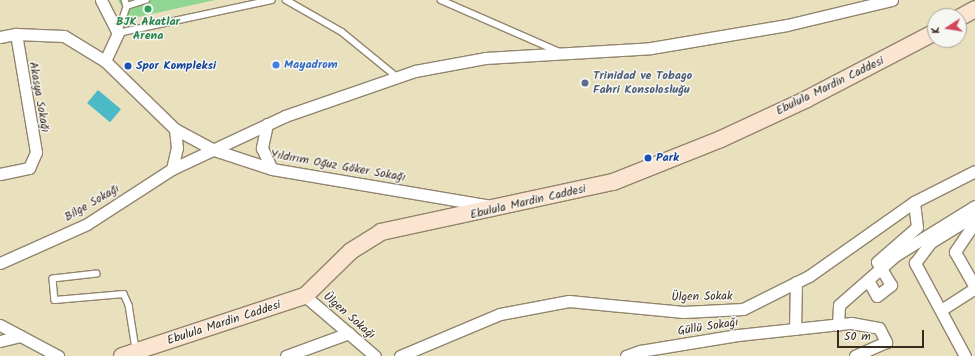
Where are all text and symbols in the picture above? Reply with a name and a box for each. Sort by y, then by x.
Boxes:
marker: BJK Akatlar Arena [143,4,153,14]
north arrow [927,8,967,48]
place label: BJK Akatlar Arena [116,15,180,43]
text: K [927,25,946,35]
street label: Ebulula Mardin Caddesi [774,54,886,118]
place label: Mayadrom [284,58,338,72]
place label: Spor Kompleksi [136,59,216,73]
marker: Mayadrom [271,60,281,70]
street label: Akasya Sokağı [26,61,52,133]
marker: Spor Kompleksi [123,61,133,71]
place label: Trinidad ve Tobago Fahri Konsolosluğu [593,69,692,97]
marker: Trinidad ve Tobago Fahri Konsolosluğu [580,78,590,88]
street label: Yıldırım Oğuz Göker Sokağı [269,147,407,185]
place label: Park [656,151,679,165]
marker: Park [643,153,653,163]
street label: Bilge Sokağı [62,181,122,225]
street label: Ebulula Mardin Caddesi [469,182,587,222]
street label: Ülgen Sokak [671,289,733,305]
street label: Ülgen Sokağı [320,290,378,342]
street label: Ebulula Mardin Caddesi [165,298,283,348]
street label: Güllü Sokağı [677,315,739,339]
scale bar [839,322,926,348]
text: 50 m [844,327,871,346]

